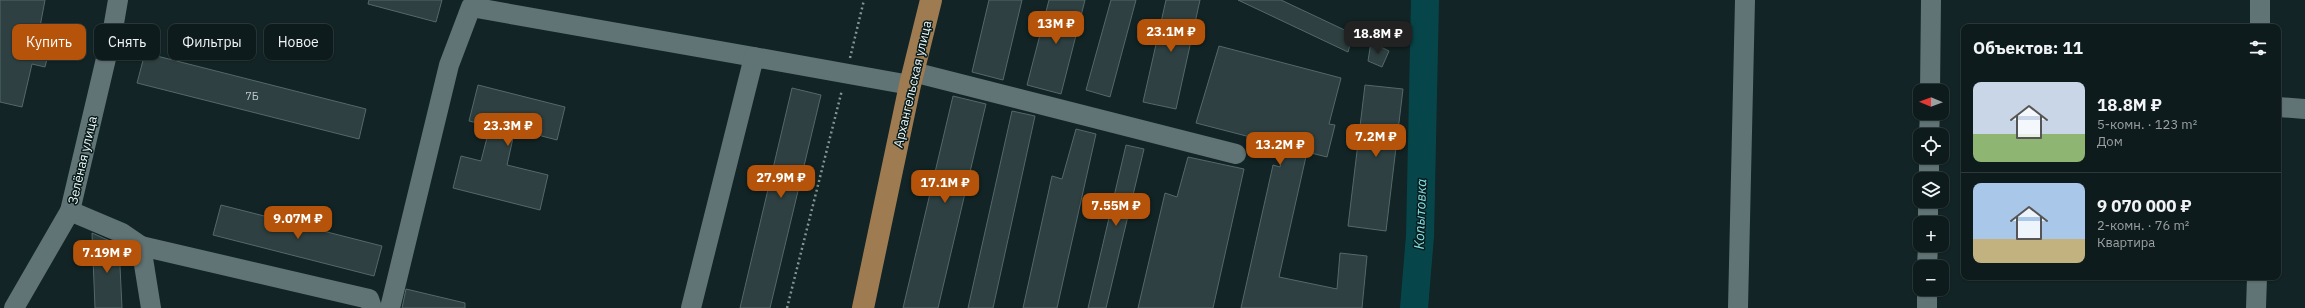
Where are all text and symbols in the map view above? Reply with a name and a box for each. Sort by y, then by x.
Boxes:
pin: 13M ₽ [1028,11,1084,45]
text: 13M ₽ [1037,15,1075,32]
street label: Архангельская улица [890,19,935,149]
pin: 23.1M ₽ [1134,19,1208,53]
pin: 18.8M ₽ [1341,21,1415,55]
text: 23.1M ₽ [1146,23,1196,40]
chip: Купить [12,24,86,60]
chip: Снять [94,24,160,60]
chip: Фильтры [168,24,256,60]
chip: Новое [264,24,333,60]
text: 18.8M ₽ [1353,25,1403,42]
text: Объектов: 11 [1973,37,2083,59]
icon: filters [2247,37,2269,59]
north arrow [1913,84,1949,120]
map controls [1913,84,1949,296]
house number: 7Б [245,89,259,103]
text: 18.8M ₽ [2097,94,2162,116]
icon: home [2005,98,2053,146]
pin: 23.3M ₽ [471,113,545,147]
street label: Зелёная улица [64,114,101,206]
text: 5-комн. · 123 m² [2097,116,2197,133]
text: 23.3M ₽ [483,117,533,134]
pin: 7.2M ₽ [1343,124,1409,158]
text: 7.2M ₽ [1355,128,1397,145]
button: locate [1913,128,1949,164]
pin: 13.2M ₽ [1243,132,1317,166]
text: Дом [2097,133,2123,150]
text: 13.2M ₽ [1255,136,1305,153]
pin: 27.9M ₽ [744,165,818,199]
text: 27.9M ₽ [756,169,806,186]
pin: 17.1M ₽ [908,170,982,204]
button: layers [1913,172,1949,208]
text: 17.1M ₽ [920,174,970,191]
water label: Копытовка [1410,178,1430,250]
pin: 7.55M ₽ [1079,193,1153,227]
text: 9 070 000 ₽ [2097,195,2192,217]
text: 7.55M ₽ [1091,197,1141,214]
icon: home [2005,199,2053,247]
pin: 9.07M ₽ [261,206,335,240]
text: 9.07M ₽ [273,210,323,227]
button: + [1913,216,1949,252]
text: 2-комн. · 76 m² [2097,217,2189,234]
text: Квартира [2097,234,2155,251]
pin: 7.19M ₽ [70,240,144,274]
text: 7.19M ₽ [82,244,132,261]
button: − [1913,260,1949,296]

